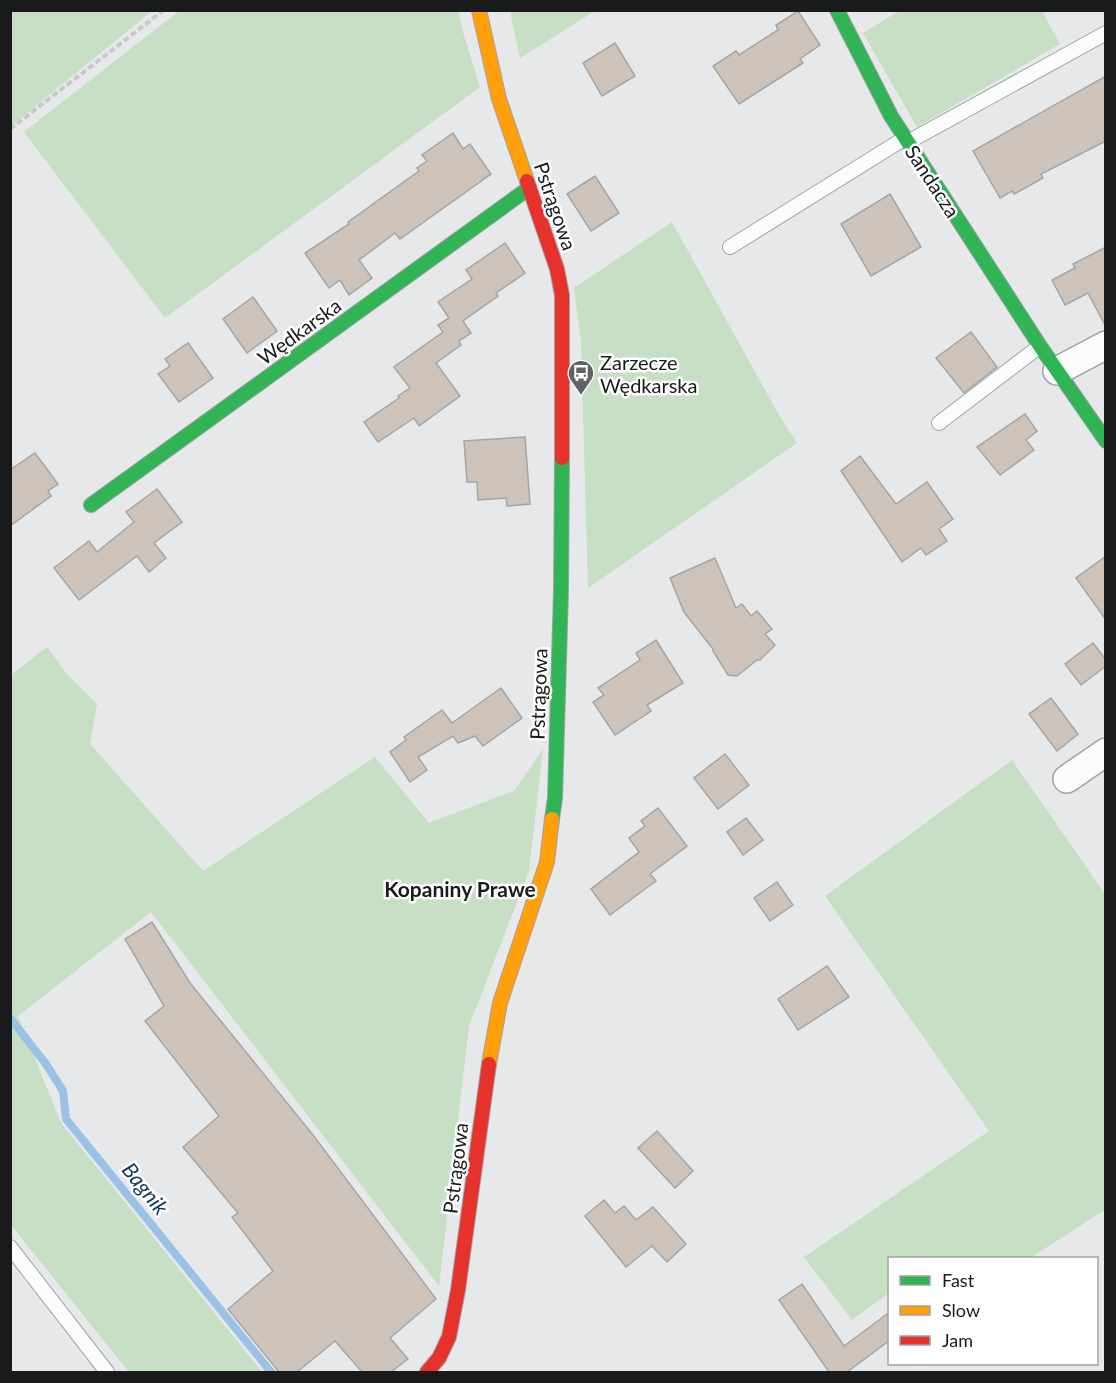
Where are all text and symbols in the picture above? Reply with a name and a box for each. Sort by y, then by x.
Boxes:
street label: Sandacza [901,140,965,222]
street label: Pstrągowa [530,159,582,253]
street label: Wędkarska [253,293,345,369]
place label: Zarzecze Wędkarska [600,350,697,397]
bus stop icon: Zarzecze Wędkarska [566,358,596,396]
street label: Pstrągowa [524,648,552,740]
district label: Kopaniny Prawe [384,876,536,901]
street label: Pstrągowa [438,1121,472,1215]
water label: Bagnik [118,1157,175,1220]
legend [888,1257,1098,1365]
text: Fast [942,1269,975,1291]
text: Slow [942,1299,980,1321]
text: Jam [942,1329,973,1351]

